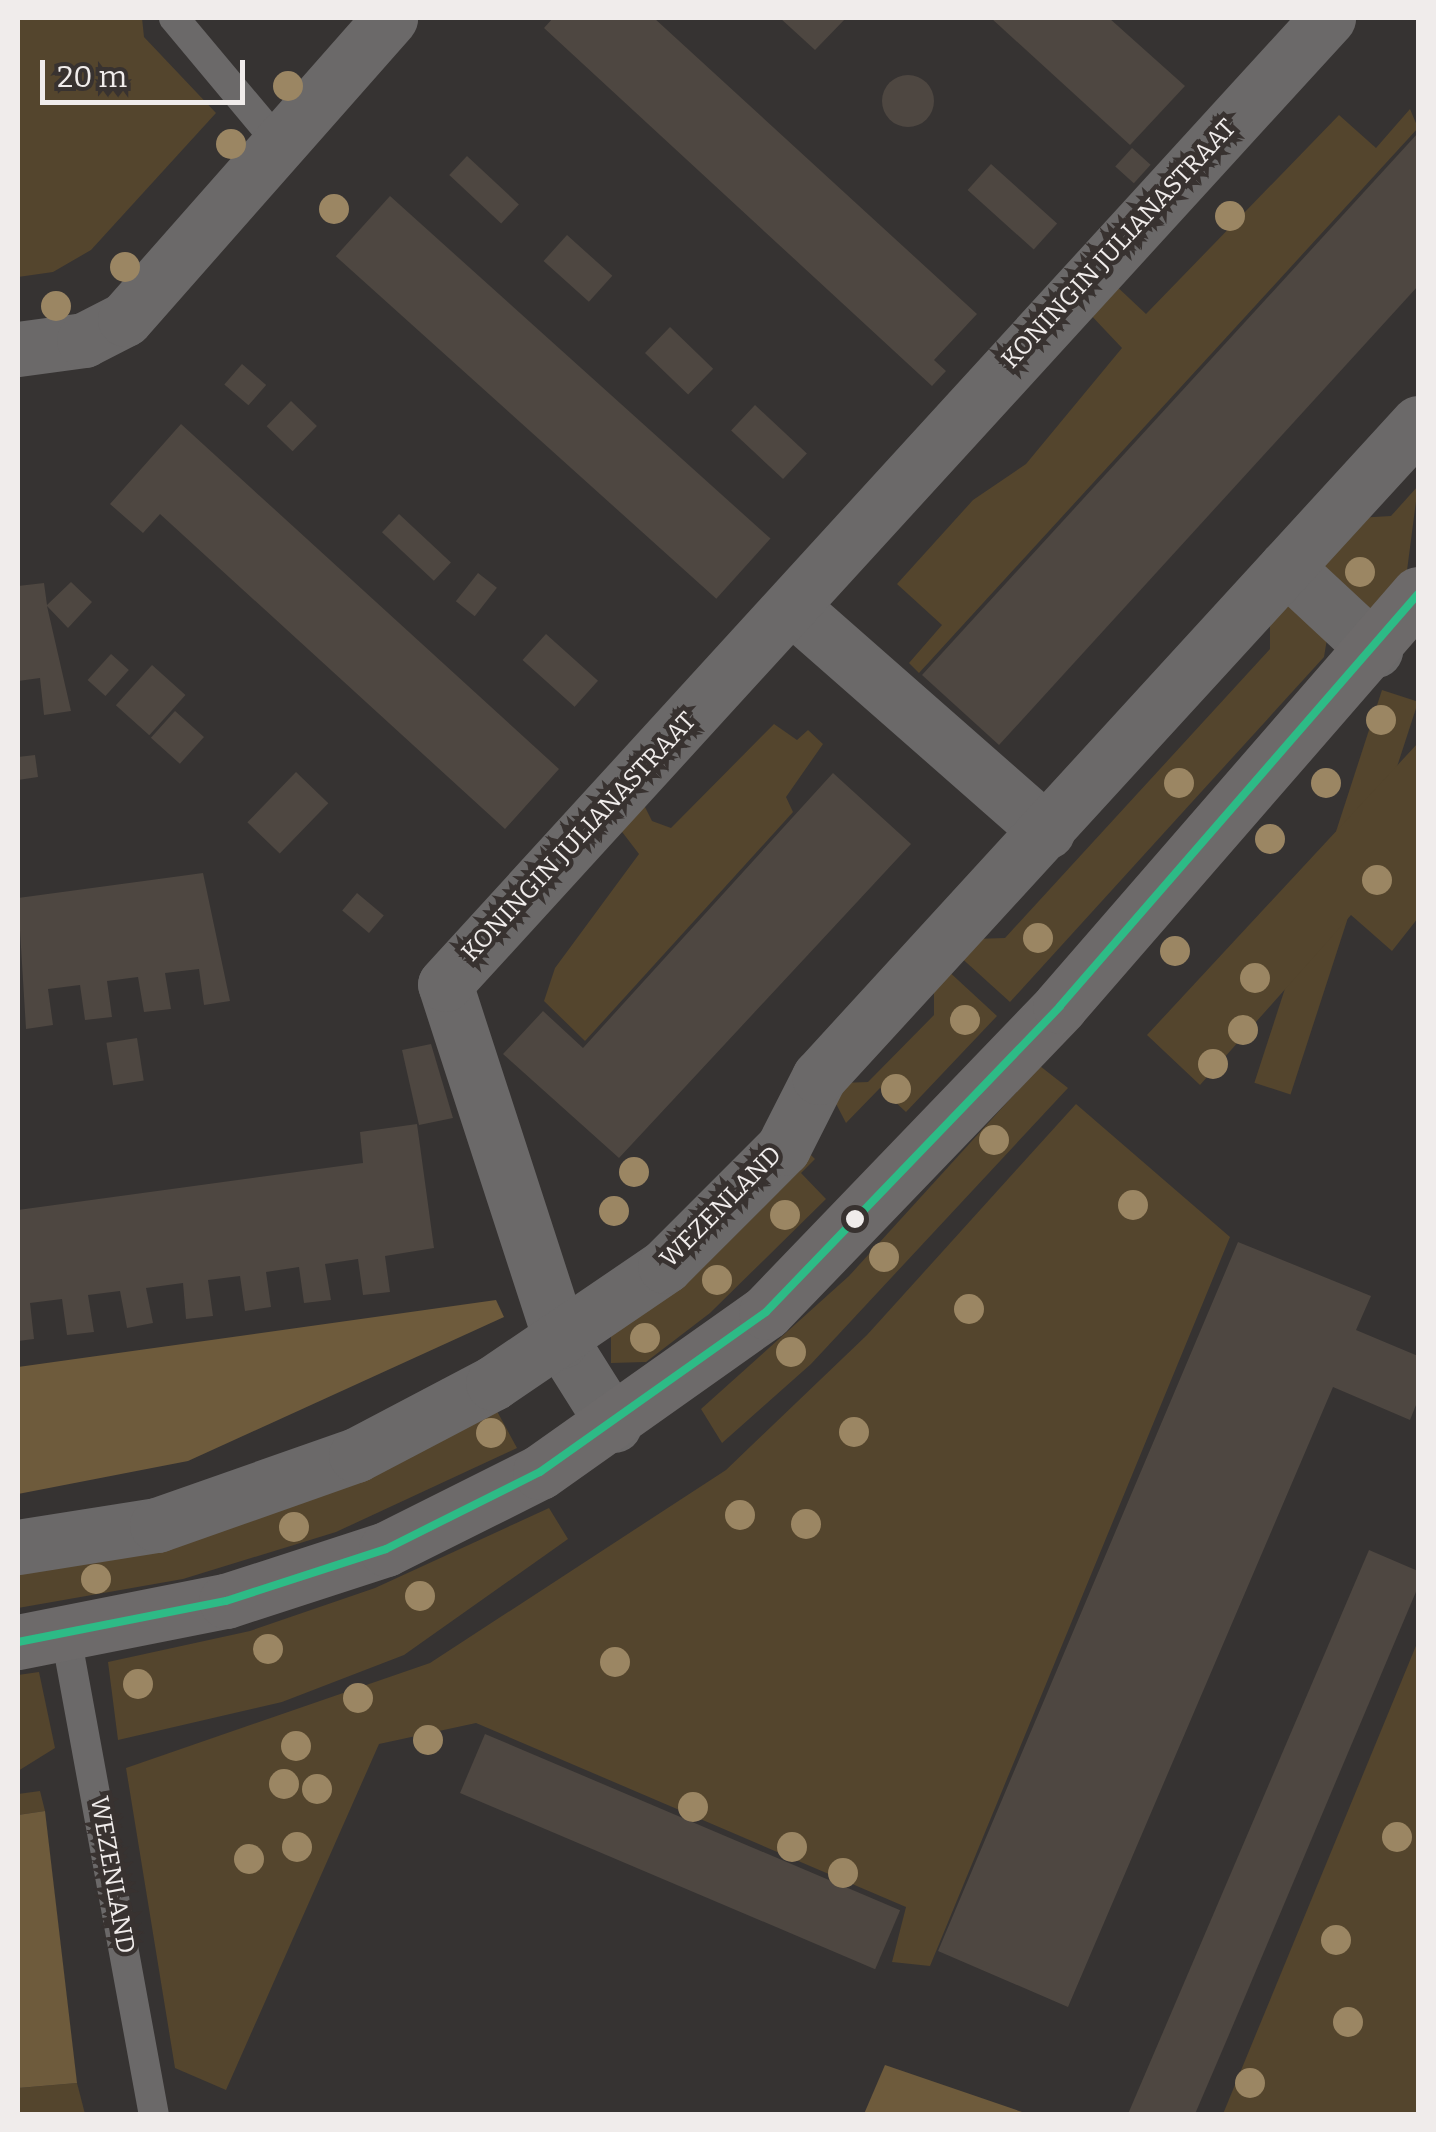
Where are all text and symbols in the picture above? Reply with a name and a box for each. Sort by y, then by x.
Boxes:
scale bar [45,40,250,102]
text: 20 m [57,59,127,95]
street label: KONINGIN JULIANASTRAAT [996,113,1242,375]
street label: KONINGIN JULIANASTRAAT [456,706,702,968]
street label: WEZENLAND [654,1140,788,1274]
unlabelled marker [845,1209,865,1229]
street label: WEZENLAND [83,1794,141,1956]

